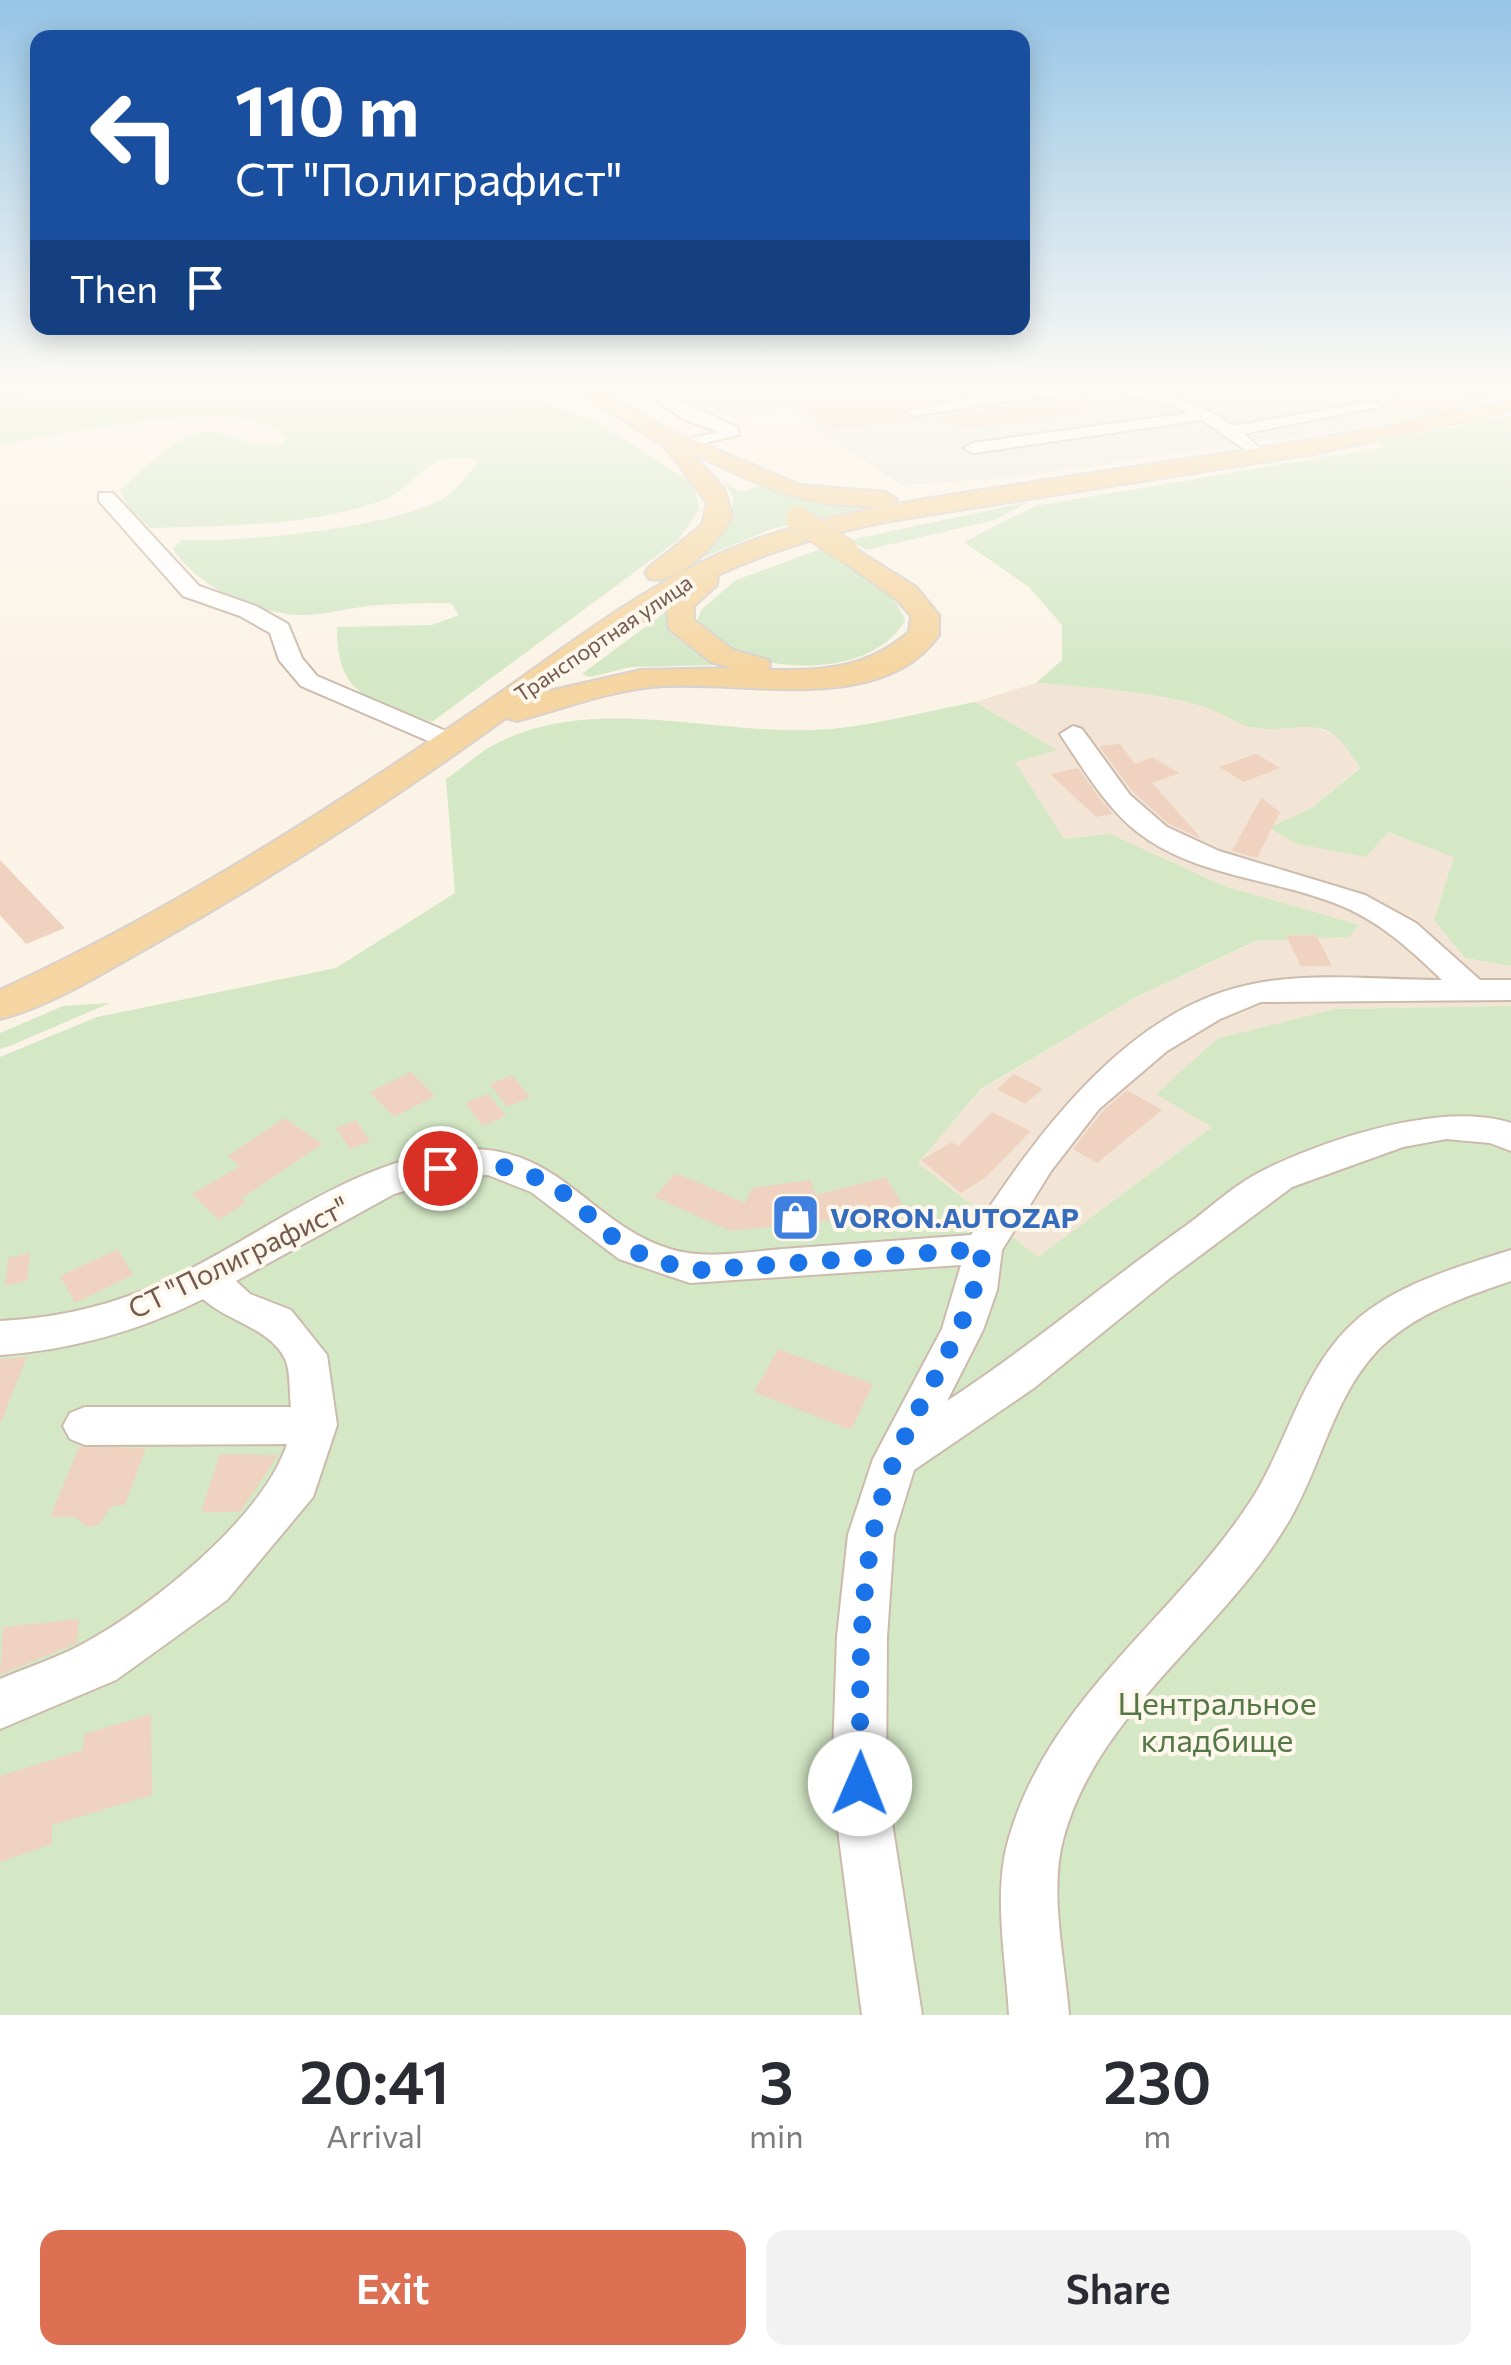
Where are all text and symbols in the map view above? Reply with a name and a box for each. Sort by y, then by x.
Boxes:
text: 110 m [235,65,419,150]
icon: left [70,70,200,200]
text: СТ "Полиграфист" [235,150,623,205]
icon: arrive [178,260,233,315]
text: Then [70,264,158,311]
street label: Транспортная улица [509,568,697,708]
pin [398,1126,483,1211]
icon: arrive [413,1141,468,1196]
street label: СТ "Полиграфист" [122,1189,354,1325]
shop icon: VORON.AUTOZAP [769,1191,821,1243]
place label: VORON.AUTOZAP [830,1200,1079,1234]
park label: Центральное кладбище [1117,1682,1317,1759]
position arrow [808,1732,912,1836]
text: 20:41 [300,2043,450,2116]
text: 3 [759,2043,794,2116]
text: 230 [1103,2043,1211,2116]
text: Arrival [326,2115,423,2155]
text: min [749,2115,804,2155]
text: m [1143,2115,1171,2155]
button: Exit [40,2230,746,2345]
button: Share [766,2230,1471,2345]

